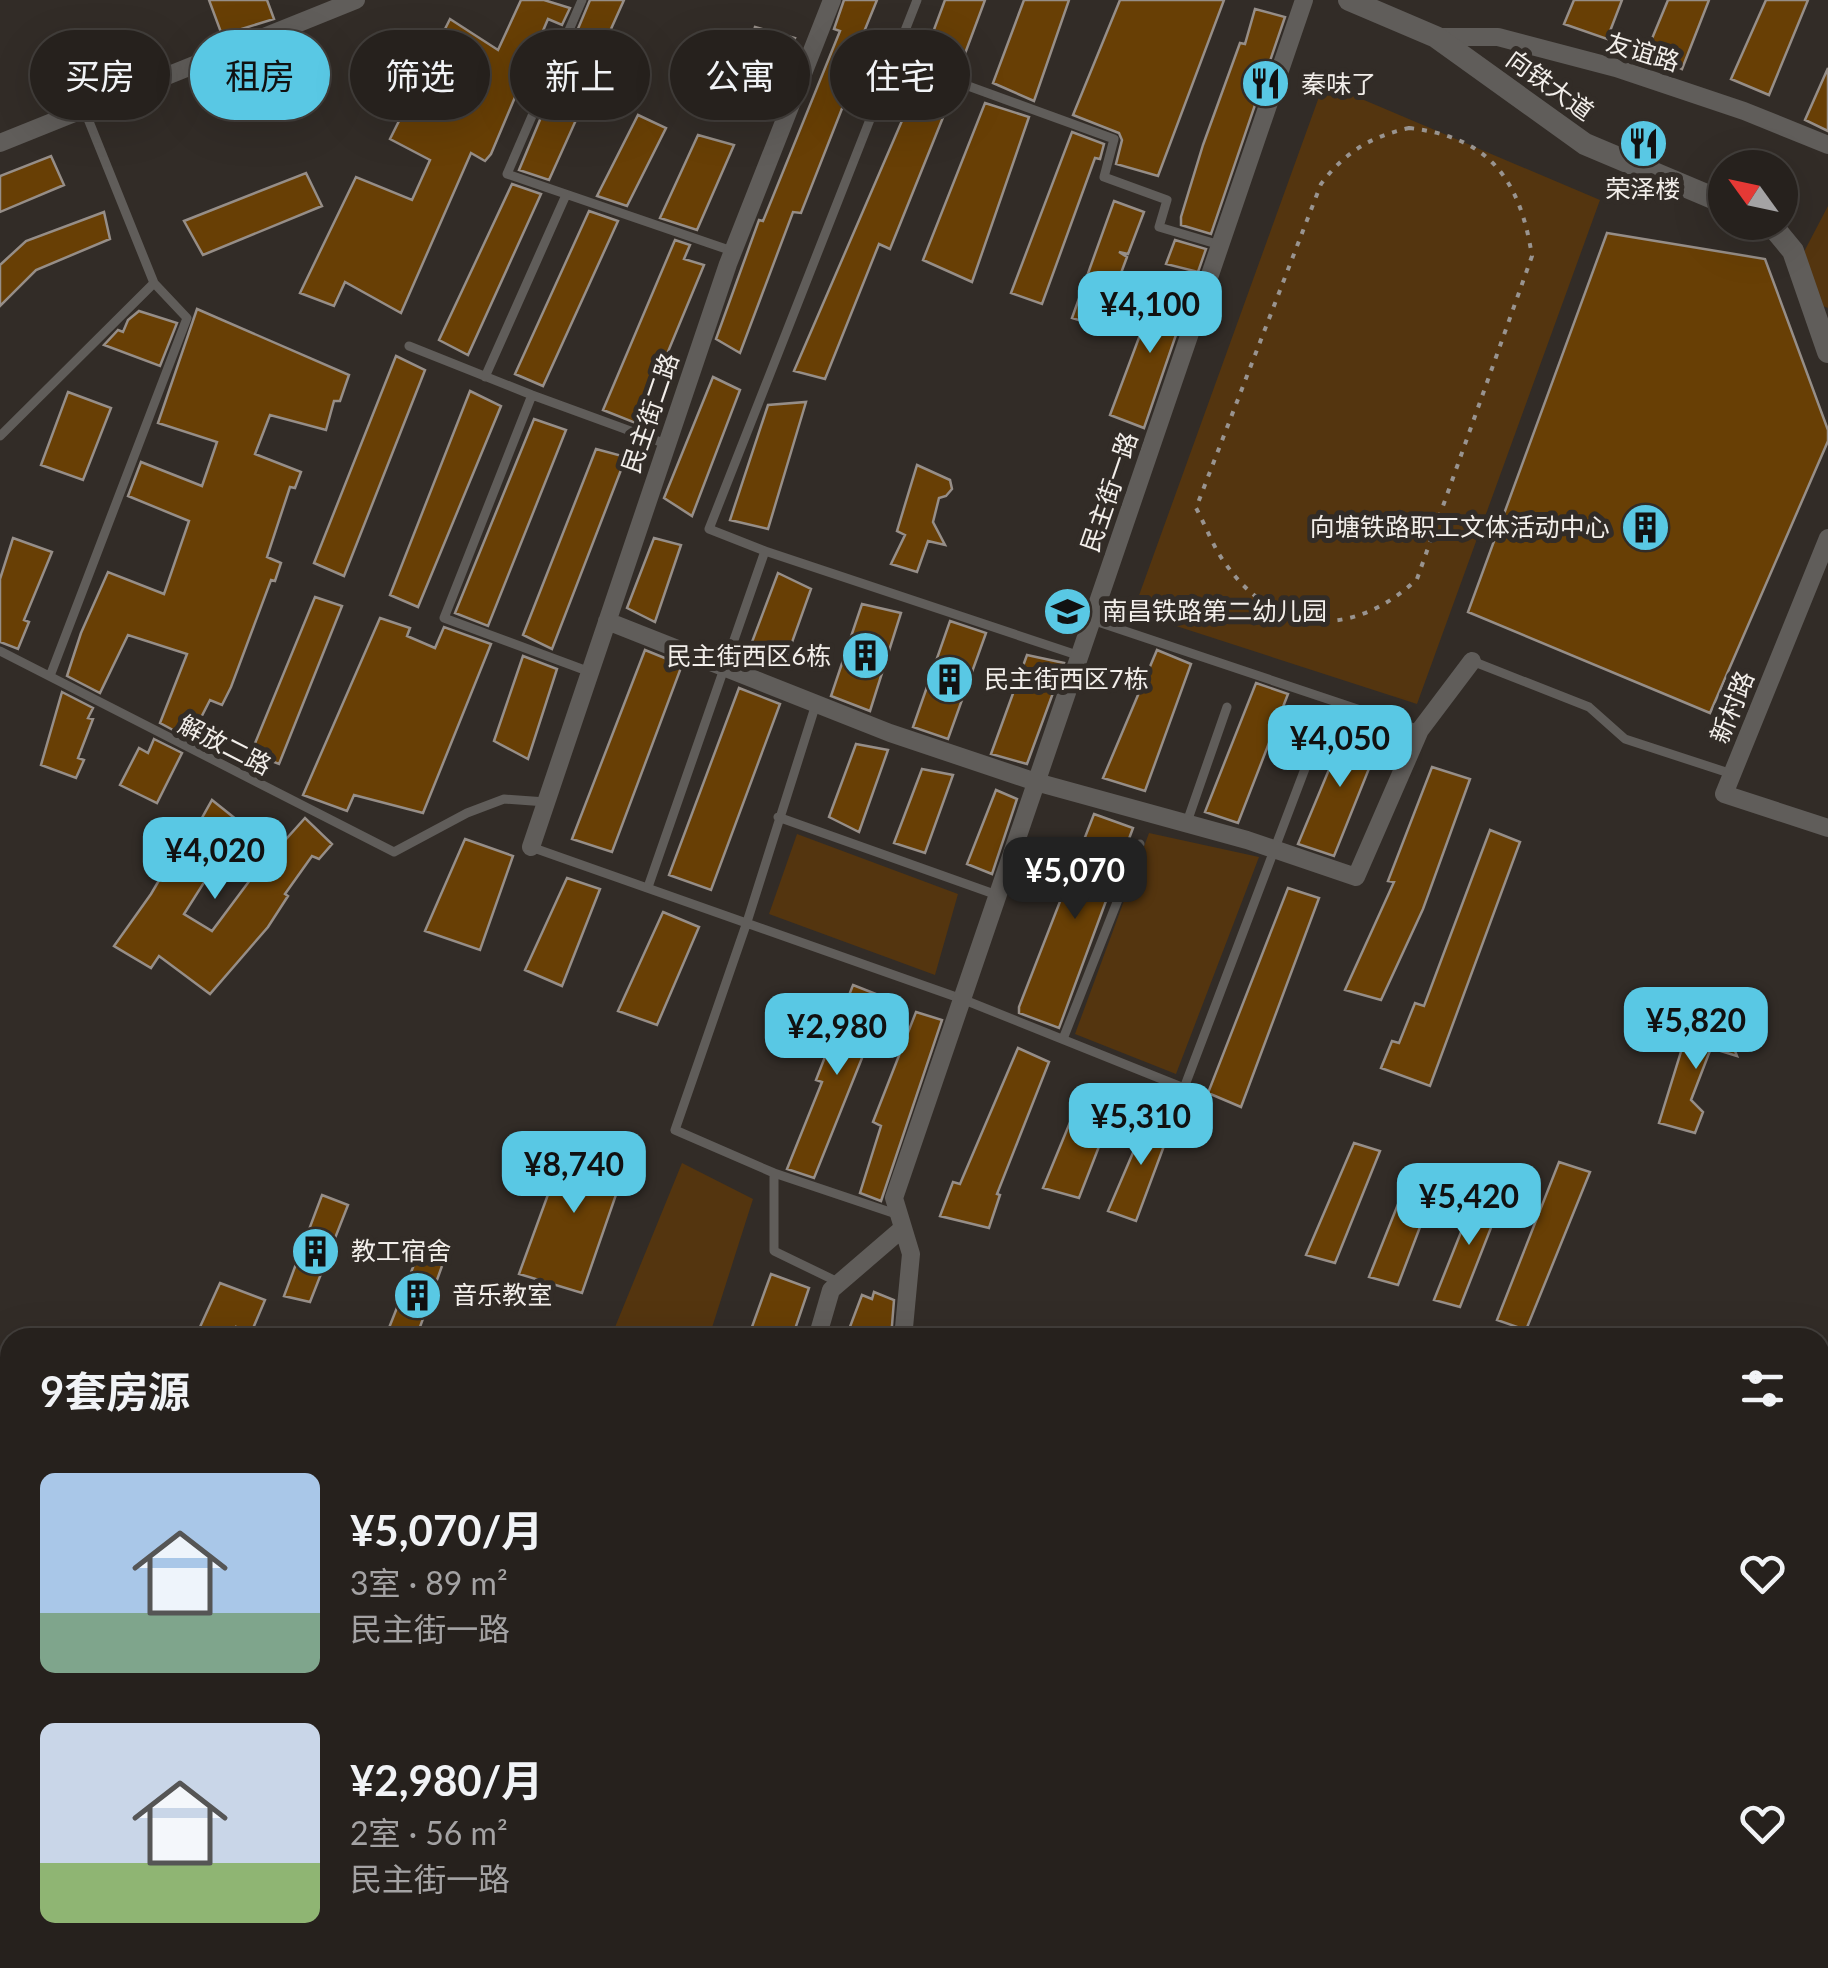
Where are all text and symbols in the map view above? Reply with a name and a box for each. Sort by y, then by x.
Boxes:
street label: 友谊路 [1603,26,1684,76]
chip: 买房 [30,30,170,120]
chip: 租房 [190,30,330,120]
chip: 筛选 [350,30,490,120]
chip: 新上 [510,30,650,120]
chip: 公寓 [670,30,810,120]
chip: 住宅 [830,30,970,120]
street label: 向铁大道 [1501,43,1600,126]
restaurant icon: 秦味了 [1240,58,1292,110]
place label: 秦味了 [1301,68,1376,98]
restaurant icon: 荣泽楼 [1617,117,1669,169]
north arrow [1708,150,1798,240]
map controls [1708,150,1798,240]
place label: 荣泽楼 [1605,173,1681,203]
pin: ¥4,100 [1069,271,1231,356]
text: ¥4,100 [1100,284,1200,323]
street label: 民主街二路 [615,349,684,477]
street label: 民主街一路 [1074,428,1143,556]
building icon: 向塘铁路职工文体活动中心 [1619,501,1671,553]
place label: 向塘铁路职工文体活动中心 [1310,511,1610,541]
school or university icon: 南昌铁路第二幼儿园 [1041,585,1093,637]
place label: 南昌铁路第二幼儿园 [1102,595,1327,625]
building icon: 民主街西区6栋 [840,630,892,682]
place label: 民主街西区6栋 [666,640,831,670]
building icon: 民主街西区7栋 [923,653,975,705]
place label: 民主街西区7栋 [984,663,1149,693]
street label: 新村路 [1703,666,1759,747]
pin: ¥4,050 [1259,705,1421,790]
street label: 解放二路 [174,708,277,780]
text: ¥4,050 [1290,718,1390,757]
pin: ¥4,020 [134,817,296,902]
text: ¥4,020 [165,830,265,869]
pin: ¥5,070 [994,837,1156,922]
text: ¥5,070 [1025,850,1125,889]
pin: ¥5,820 [1615,987,1777,1072]
pin: ¥2,980 [756,993,918,1078]
text: ¥5,820 [1646,1000,1746,1039]
text: ¥2,980 [787,1006,887,1045]
pin: ¥5,310 [1060,1083,1222,1168]
text: ¥5,310 [1091,1096,1191,1135]
pin: ¥8,740 [493,1131,655,1216]
text: ¥8,740 [524,1144,624,1183]
pin: ¥5,420 [1388,1163,1550,1248]
text: ¥5,420 [1419,1176,1519,1215]
building icon: 教工宿舍 [290,1225,342,1277]
place label: 教工宿舍 [351,1235,451,1265]
building icon: 音乐教室 [391,1269,443,1321]
place label: 音乐教室 [452,1279,552,1309]
icon: filters [1735,1361,1790,1416]
text: 9套房源 [40,1366,190,1416]
text: ¥5,070/月 [350,1505,543,1555]
icon: home [120,1513,240,1633]
icon: heart [1735,1546,1790,1601]
text: 3室 · 89 m² [350,1563,508,1602]
text: 民主街一路 [350,1609,510,1648]
text: ¥2,980/月 [350,1755,543,1805]
icon: home [120,1763,240,1883]
icon: heart [1735,1796,1790,1851]
text: 2室 · 56 m² [350,1813,508,1852]
text: 民主街一路 [350,1859,510,1898]

